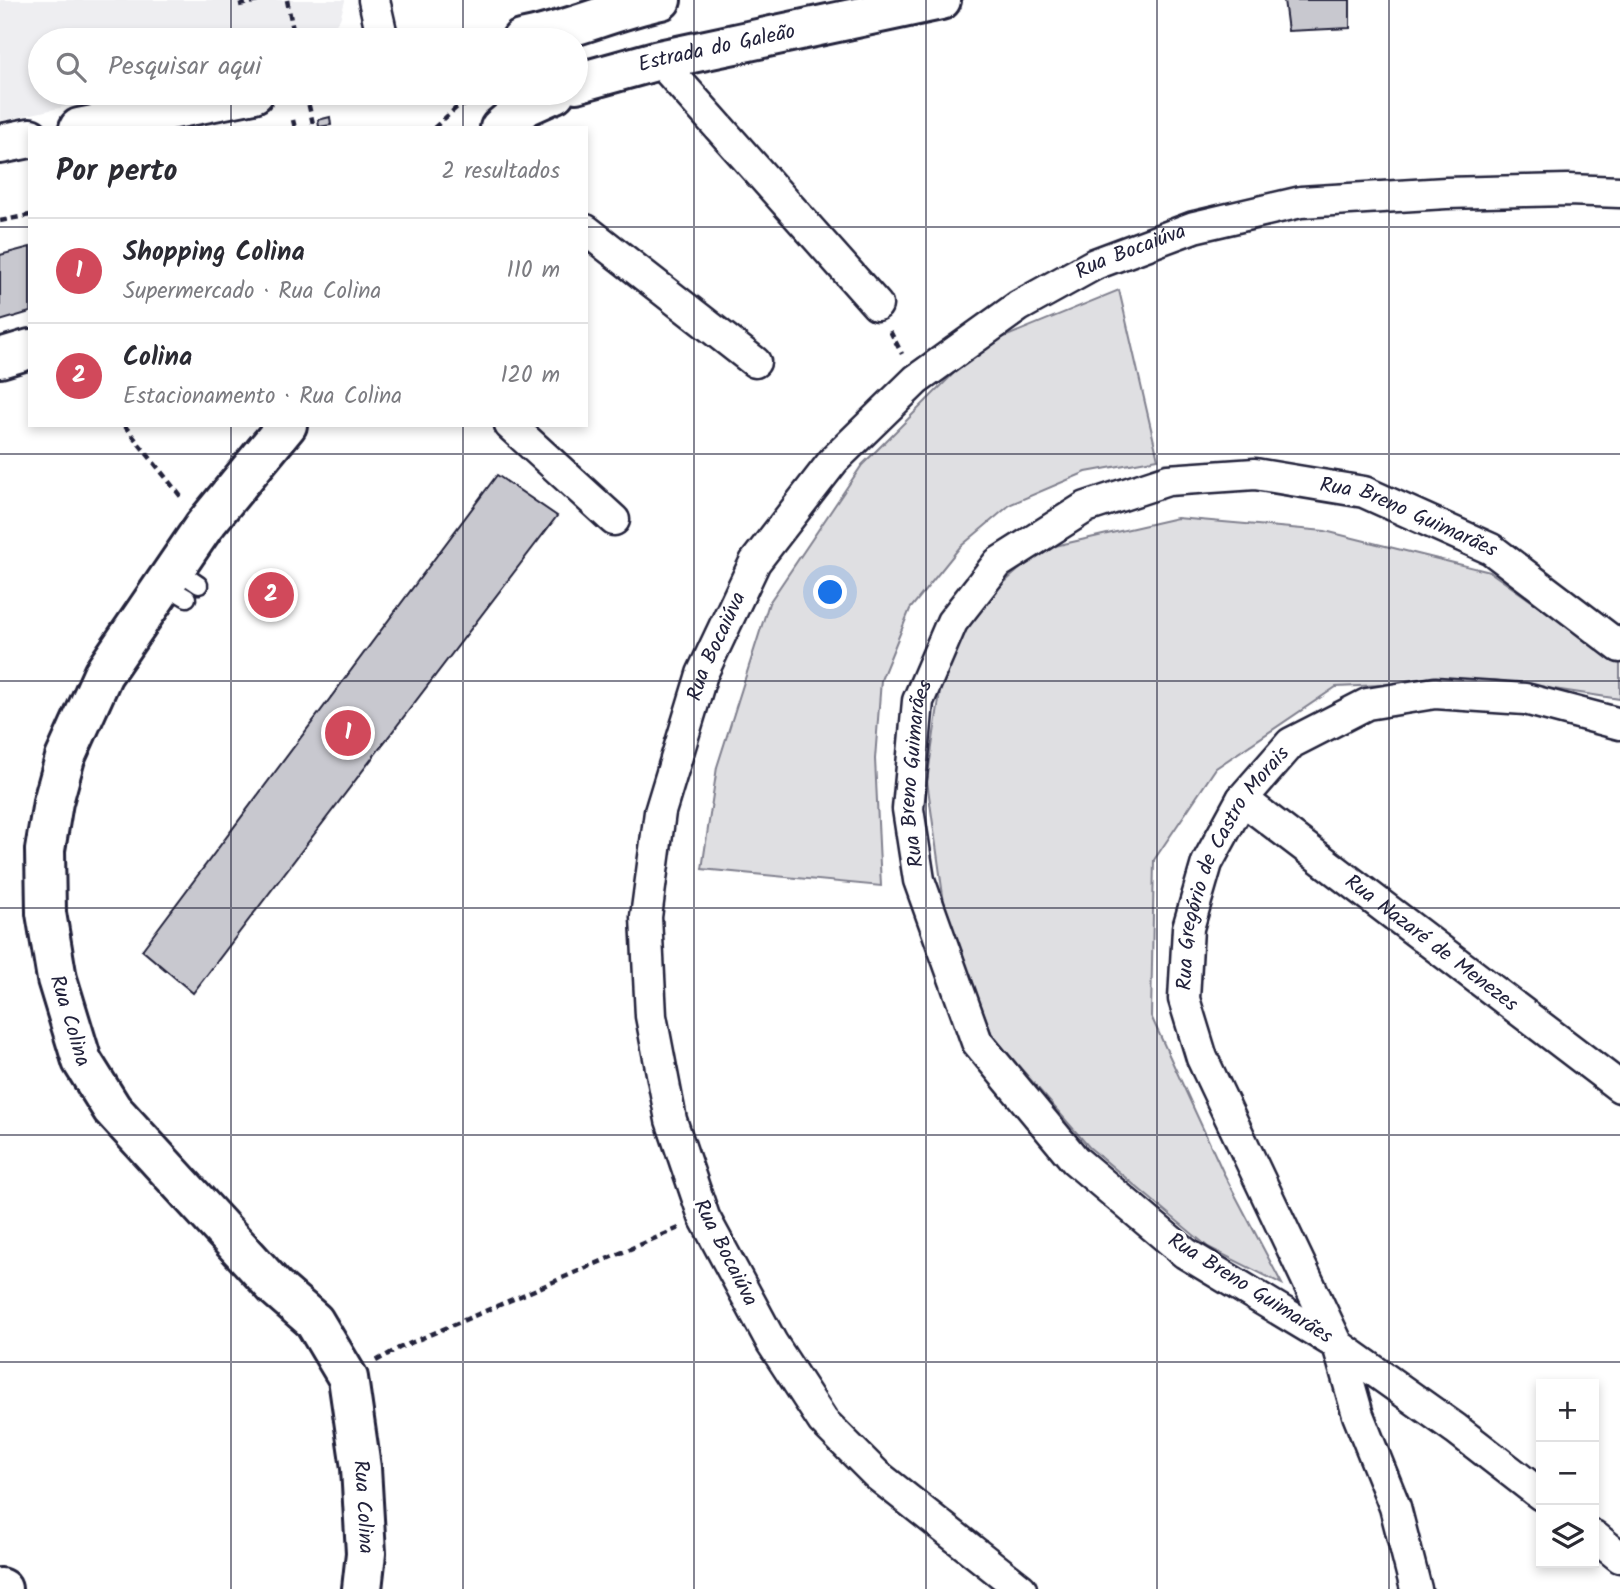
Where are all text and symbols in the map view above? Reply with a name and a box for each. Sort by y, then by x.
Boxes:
street label: Estrada do Galeão [634,15,798,82]
search box [28,28,588,105]
text: Pesquisar aqui [108,46,261,88]
icon: search [52,48,90,86]
text: Por perto [56,148,177,196]
text: 2 resultados [442,154,560,190]
street label: Rua Bocaiúva [1069,215,1191,288]
text: Shopping Colina [123,232,305,274]
text: 1 [76,253,82,289]
text: 110 m [507,253,560,289]
text: Supermercado · Rua Colina [123,274,381,310]
text: Colina [123,337,192,379]
text: 2 [72,358,86,394]
text: 120 m [500,358,560,394]
text: Estacionamento · Rua Colina [123,379,402,415]
street label: Rua Breno Guimarães [1317,468,1505,566]
pin: 2 [248,569,294,621]
your location [813,575,847,609]
street label: Rua Bocaiúva [678,586,755,705]
street label: Rua Breno Guimarães [891,674,942,870]
pin: 1 [325,707,371,759]
street label: Rua Gregório de Castro Morais [1168,739,1298,991]
street label: Rua Nazaré de Menezes [1337,866,1525,1020]
street label: Rua Colina [40,971,99,1074]
street label: Rua Bocaiúva [684,1194,766,1312]
street label: Rua Breno Guimarães [1161,1225,1339,1353]
map controls [1536,1379,1599,1568]
button: + [1536,1379,1599,1442]
button: − [1536,1442,1599,1505]
street label: Rua Colina [344,1458,383,1555]
button: layers [1536,1505,1599,1568]

